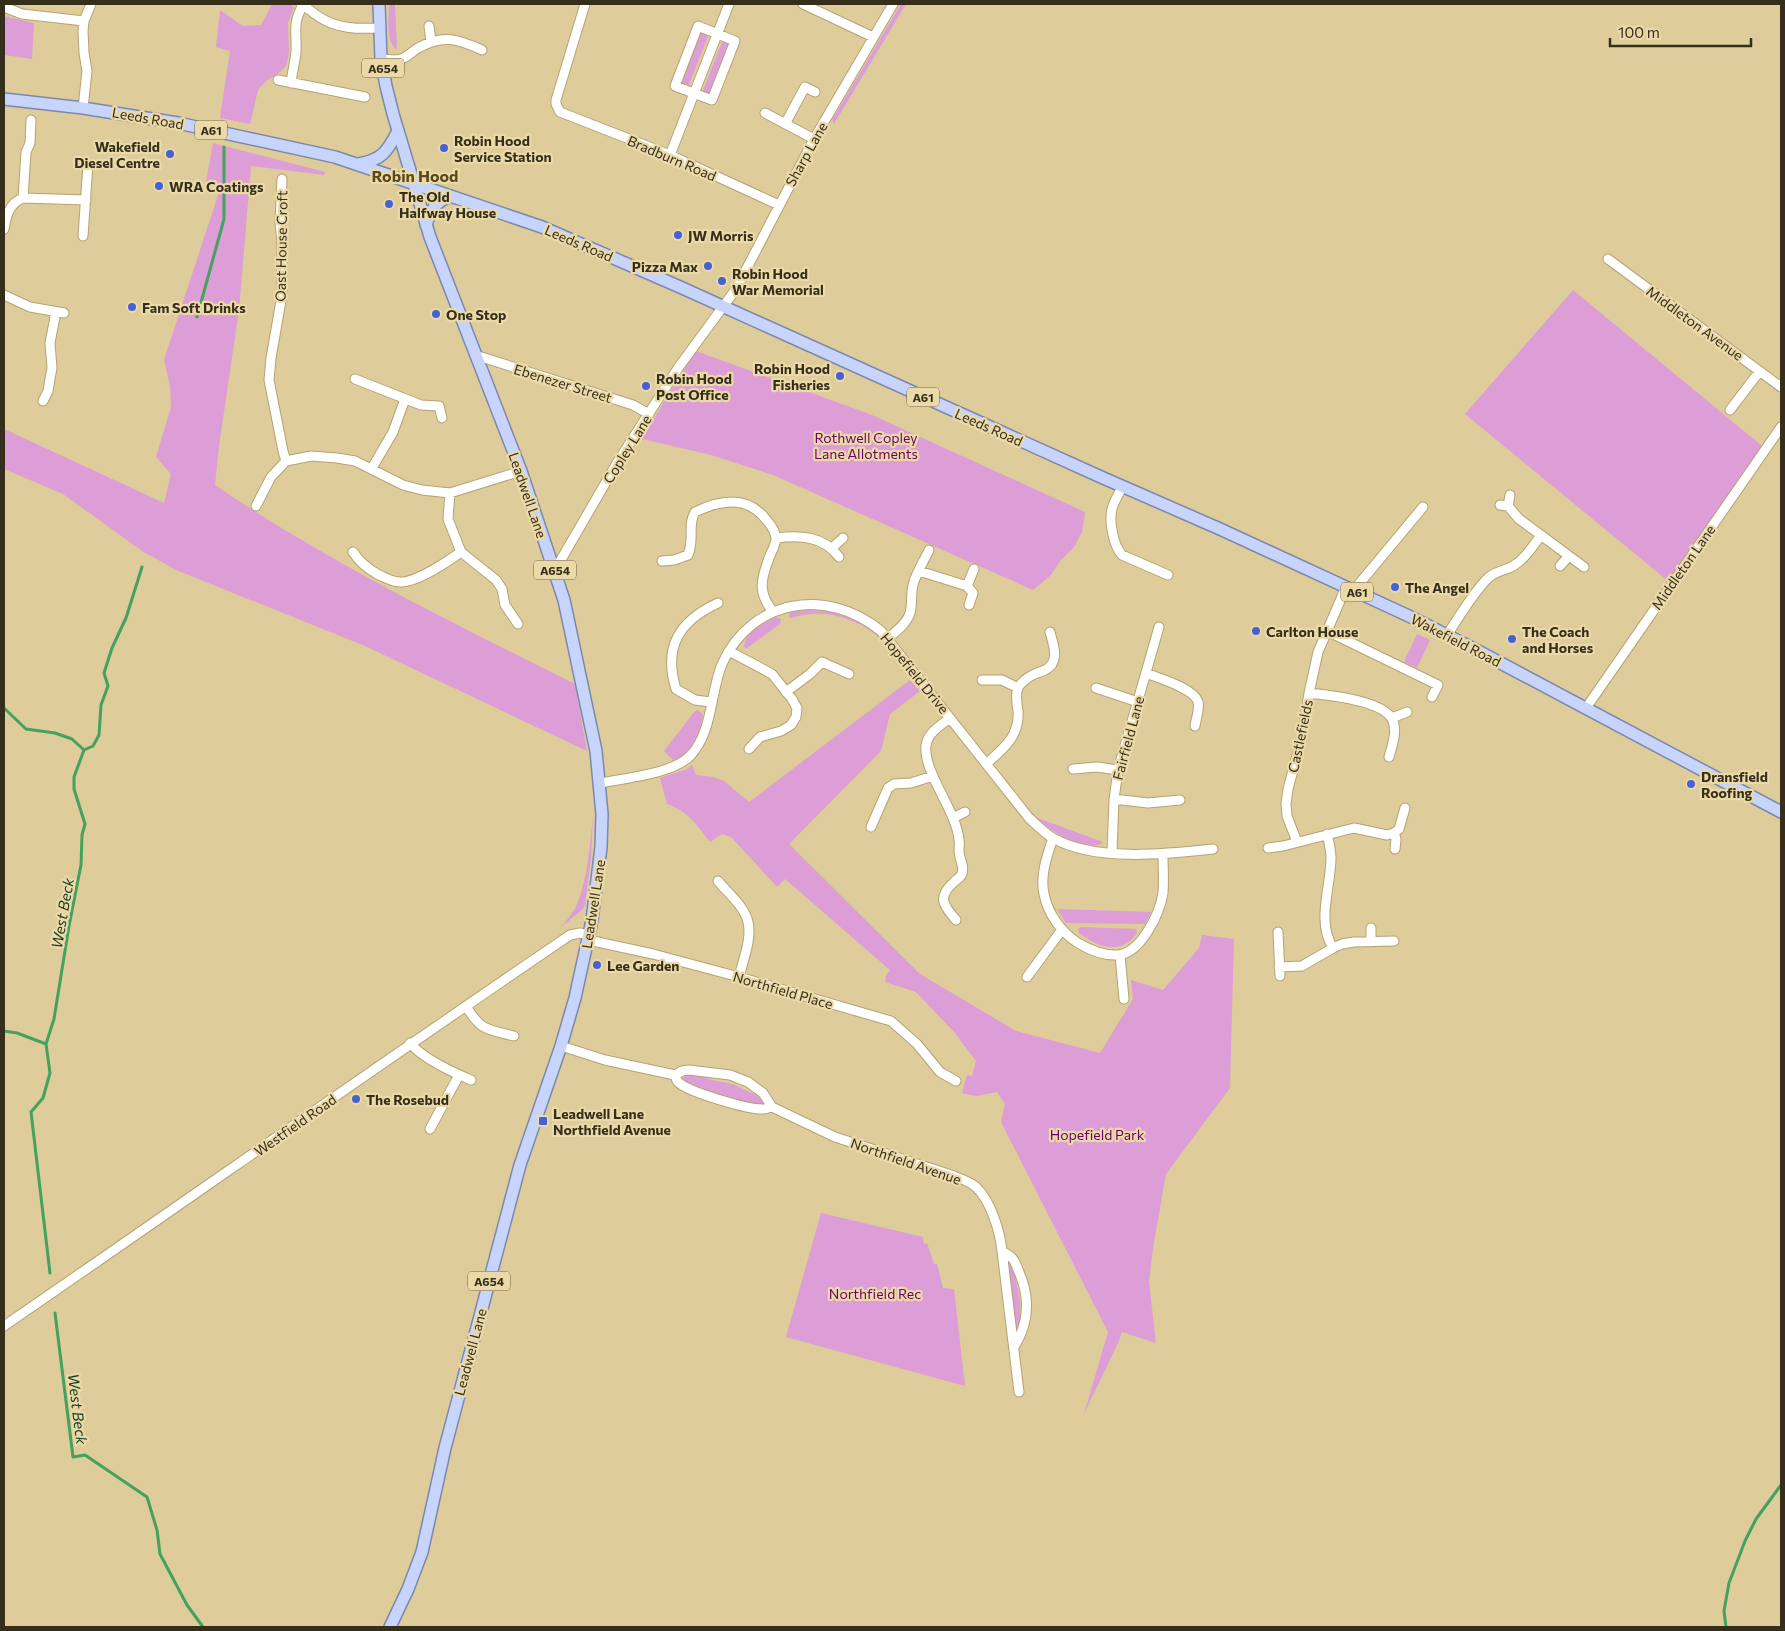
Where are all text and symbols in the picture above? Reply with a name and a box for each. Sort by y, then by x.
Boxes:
scale bar [1610,15,1751,47]
text: 100 m [1618,23,1660,41]
road number: A654 [362,58,404,78]
street label: Leeds Road [111,103,185,133]
street label: Sharp Lane [781,119,831,189]
road number: A61 [195,120,227,140]
place label: Robin Hood Service Station [454,132,552,165]
street label: Bradburn Road [625,132,719,184]
place label: Wakefield Diesel Centre [74,138,160,171]
marker: Robin Hood Service Station [438,142,450,154]
marker: Wakefield Diesel Centre [164,148,176,160]
district label: Robin Hood [372,166,458,185]
place label: WRA Coatings [169,178,264,195]
marker: WRA Coatings [153,180,165,192]
place label: The Old Halfway House [399,188,496,221]
street label: Oast House Croft [272,190,290,302]
marker: The Old Halfway House [383,198,395,210]
street label: Leeds Road [542,221,616,265]
place label: JW Morris [688,227,754,244]
marker: JW Morris [672,229,684,241]
place label: Pizza Max [632,258,698,275]
marker: Pizza Max [702,260,714,272]
place label: Robin Hood War Memorial [732,265,824,298]
marker: Robin Hood War Memorial [716,275,728,287]
street label: Middleton Avenue [1643,282,1747,364]
place label: Fam Soft Drinks [142,299,246,316]
marker: Fam Soft Drinks [126,301,138,313]
place label: One Stop [446,306,506,323]
marker: One Stop [430,308,442,320]
street label: Ebenezer Street [512,360,614,406]
place label: Robin Hood Fisheries [754,360,830,393]
place label: Robin Hood Post Office [656,370,732,403]
marker: Robin Hood Fisheries [834,370,846,382]
marker: Robin Hood Post Office [640,380,652,392]
road number: A61 [907,388,939,407]
street label: Leeds Road [952,404,1026,450]
street label: Copley Lane [599,412,655,486]
park label: Rothwell Copley Lane Allotments [814,429,918,462]
street label: Leadwell Lane [505,450,551,540]
street label: Middleton Lane [1648,521,1718,613]
road number: A654 [534,560,576,580]
place label: The Angel [1405,579,1469,596]
marker: The Angel [1389,581,1401,593]
road number: A61 [1341,582,1373,602]
street label: Wakefield Road [1408,610,1504,670]
place label: Carlton House [1266,623,1358,640]
place label: The Coach and Horses [1522,623,1594,656]
marker: Carlton House [1250,625,1262,637]
street label: Hopefield Drive [877,629,953,717]
marker: The Coach and Horses [1506,633,1518,645]
street label: Fairfield Lane [1109,694,1147,782]
street label: Castlefields [1284,698,1316,774]
place label: Dransfield Roofing [1701,768,1768,801]
marker: Dransfield Roofing [1685,778,1697,790]
street label: Leadwell Lane [578,858,608,950]
water label: West Beck [47,875,77,950]
place label: Lee Garden [607,957,679,974]
marker: Lee Garden [591,959,603,971]
street label: Northfield Place [731,968,835,1012]
street label: Westfield Road [251,1090,339,1160]
place label: The Rosebud [366,1091,449,1108]
marker: The Rosebud [350,1093,362,1105]
place label: Leadwell Lane Northfield Avenue [553,1105,671,1138]
marker: Leadwell Lane Northfield Avenue [537,1115,549,1127]
park label: Hopefield Park [1050,1126,1145,1143]
street label: Northfield Avenue [848,1134,964,1188]
road number: A654 [468,1272,510,1290]
park label: Northfield Rec [829,1285,921,1302]
street label: Leadwell Lane [450,1306,490,1398]
water label: West Beck [65,1373,91,1446]

